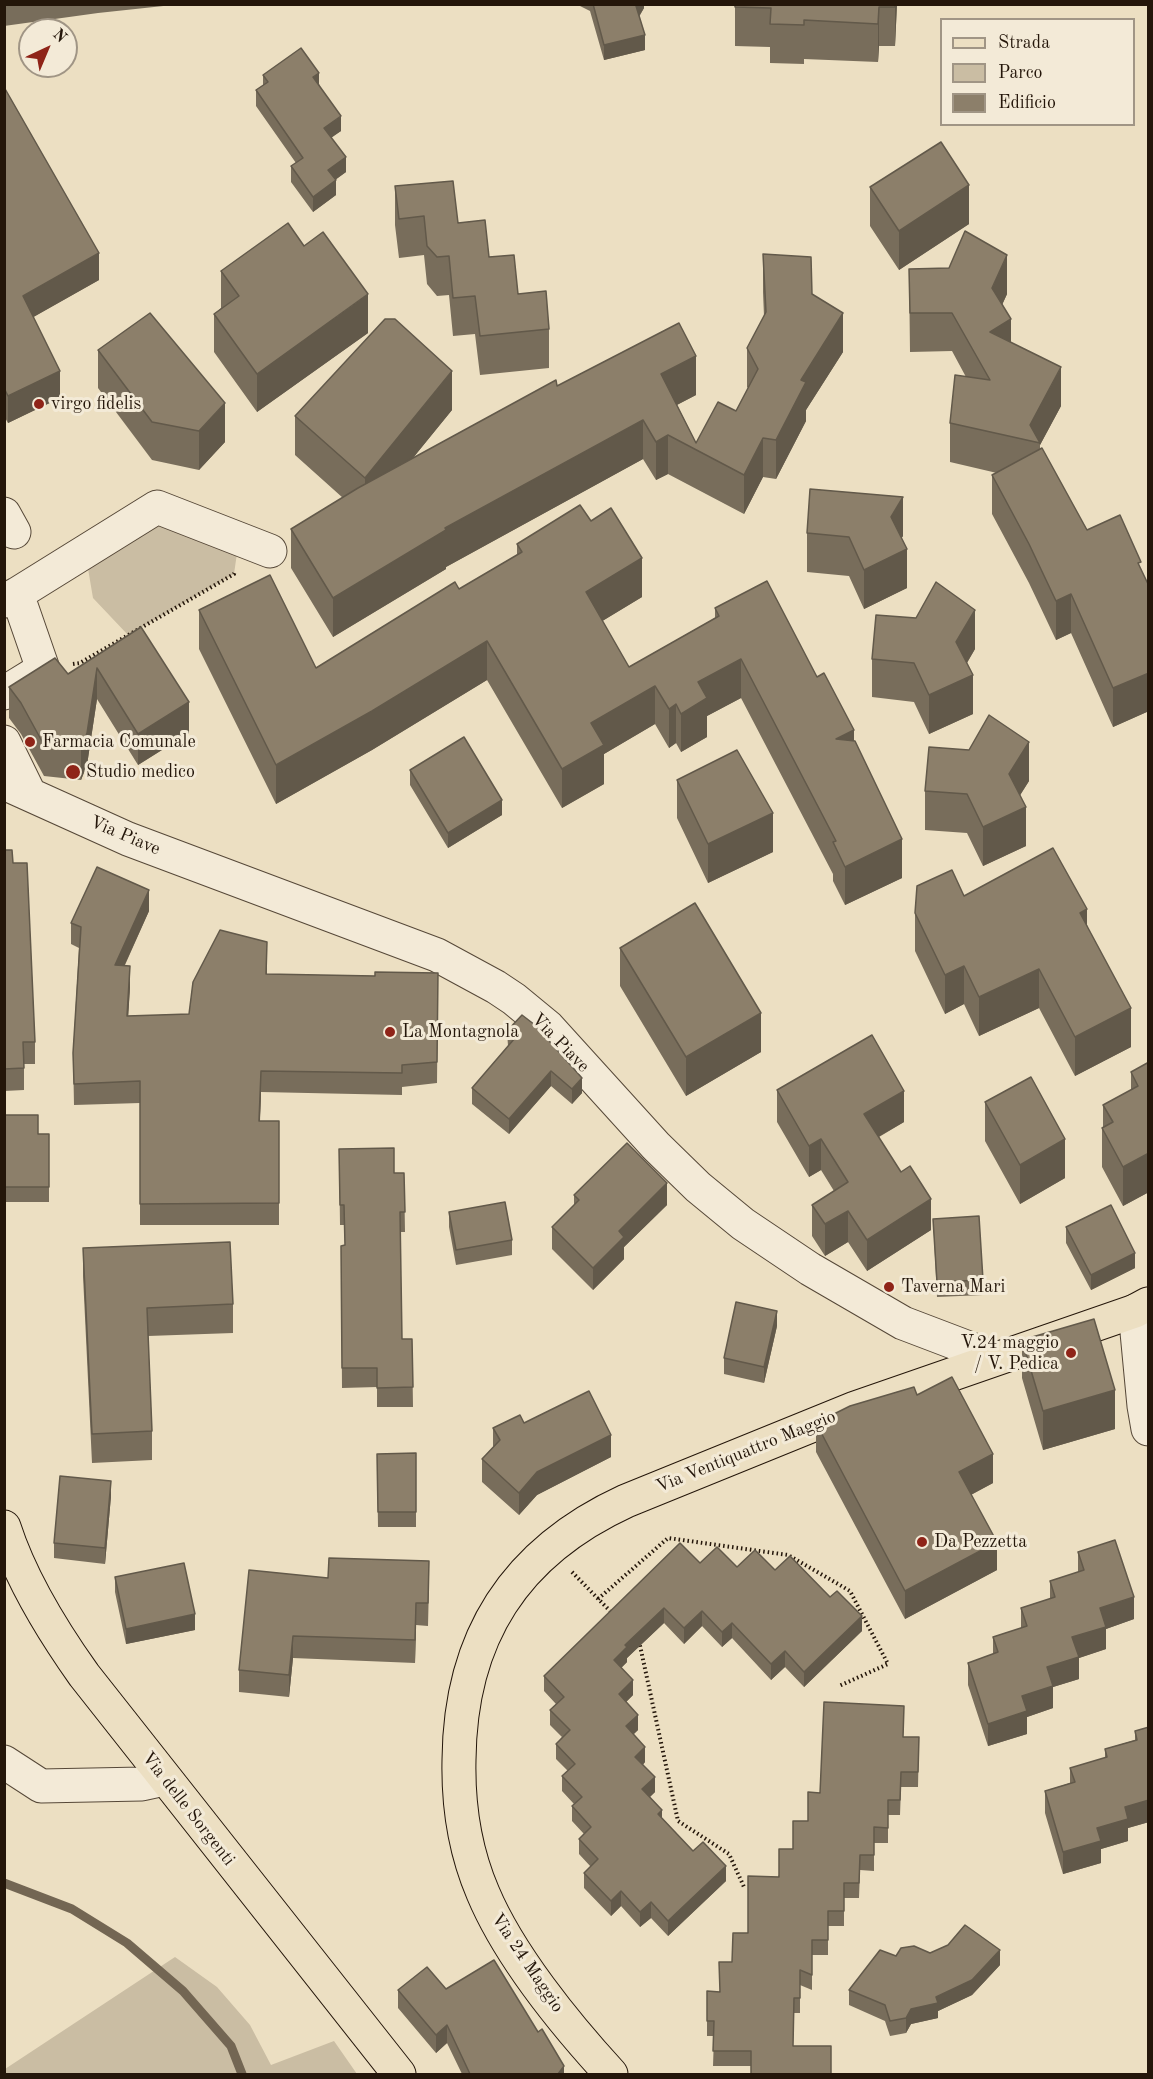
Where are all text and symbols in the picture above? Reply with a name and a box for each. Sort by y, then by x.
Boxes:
north arrow [18,18,78,78]
legend [940,18,1135,126]
text: N [49,26,69,46]
text: Strada [998,34,1050,52]
text: Parco [998,64,1043,82]
text: Edificio [998,94,1056,112]
place label: virgo fidelis [51,393,141,415]
marker: virgo fidelis [32,397,46,411]
place label: Farmacia Comunale [42,731,196,753]
marker: Farmacia Comunale [23,735,37,749]
place label: Studio medico [86,761,195,783]
marker: Studio medico [64,763,82,781]
street label: Via Piave [87,812,163,860]
street label: Via Piave [526,1009,594,1077]
place label: La Montagnola [402,1021,519,1043]
marker: La Montagnola [383,1025,397,1039]
place label: Taverna Mari [901,1276,1005,1298]
marker: Taverna Mari [882,1280,896,1294]
place label: V.24 maggio / V. Pedica [960,1332,1059,1374]
marker: V.24 maggio / V. Pedica [1064,1346,1078,1360]
street label: Via Ventiquattro Maggio [653,1406,839,1498]
place label: Da Pezzetta [934,1531,1027,1553]
marker: Da Pezzetta [915,1535,929,1549]
street label: Via delle Sorgenti [137,1748,239,1870]
street label: Via 24 Maggio [486,1909,568,2017]

